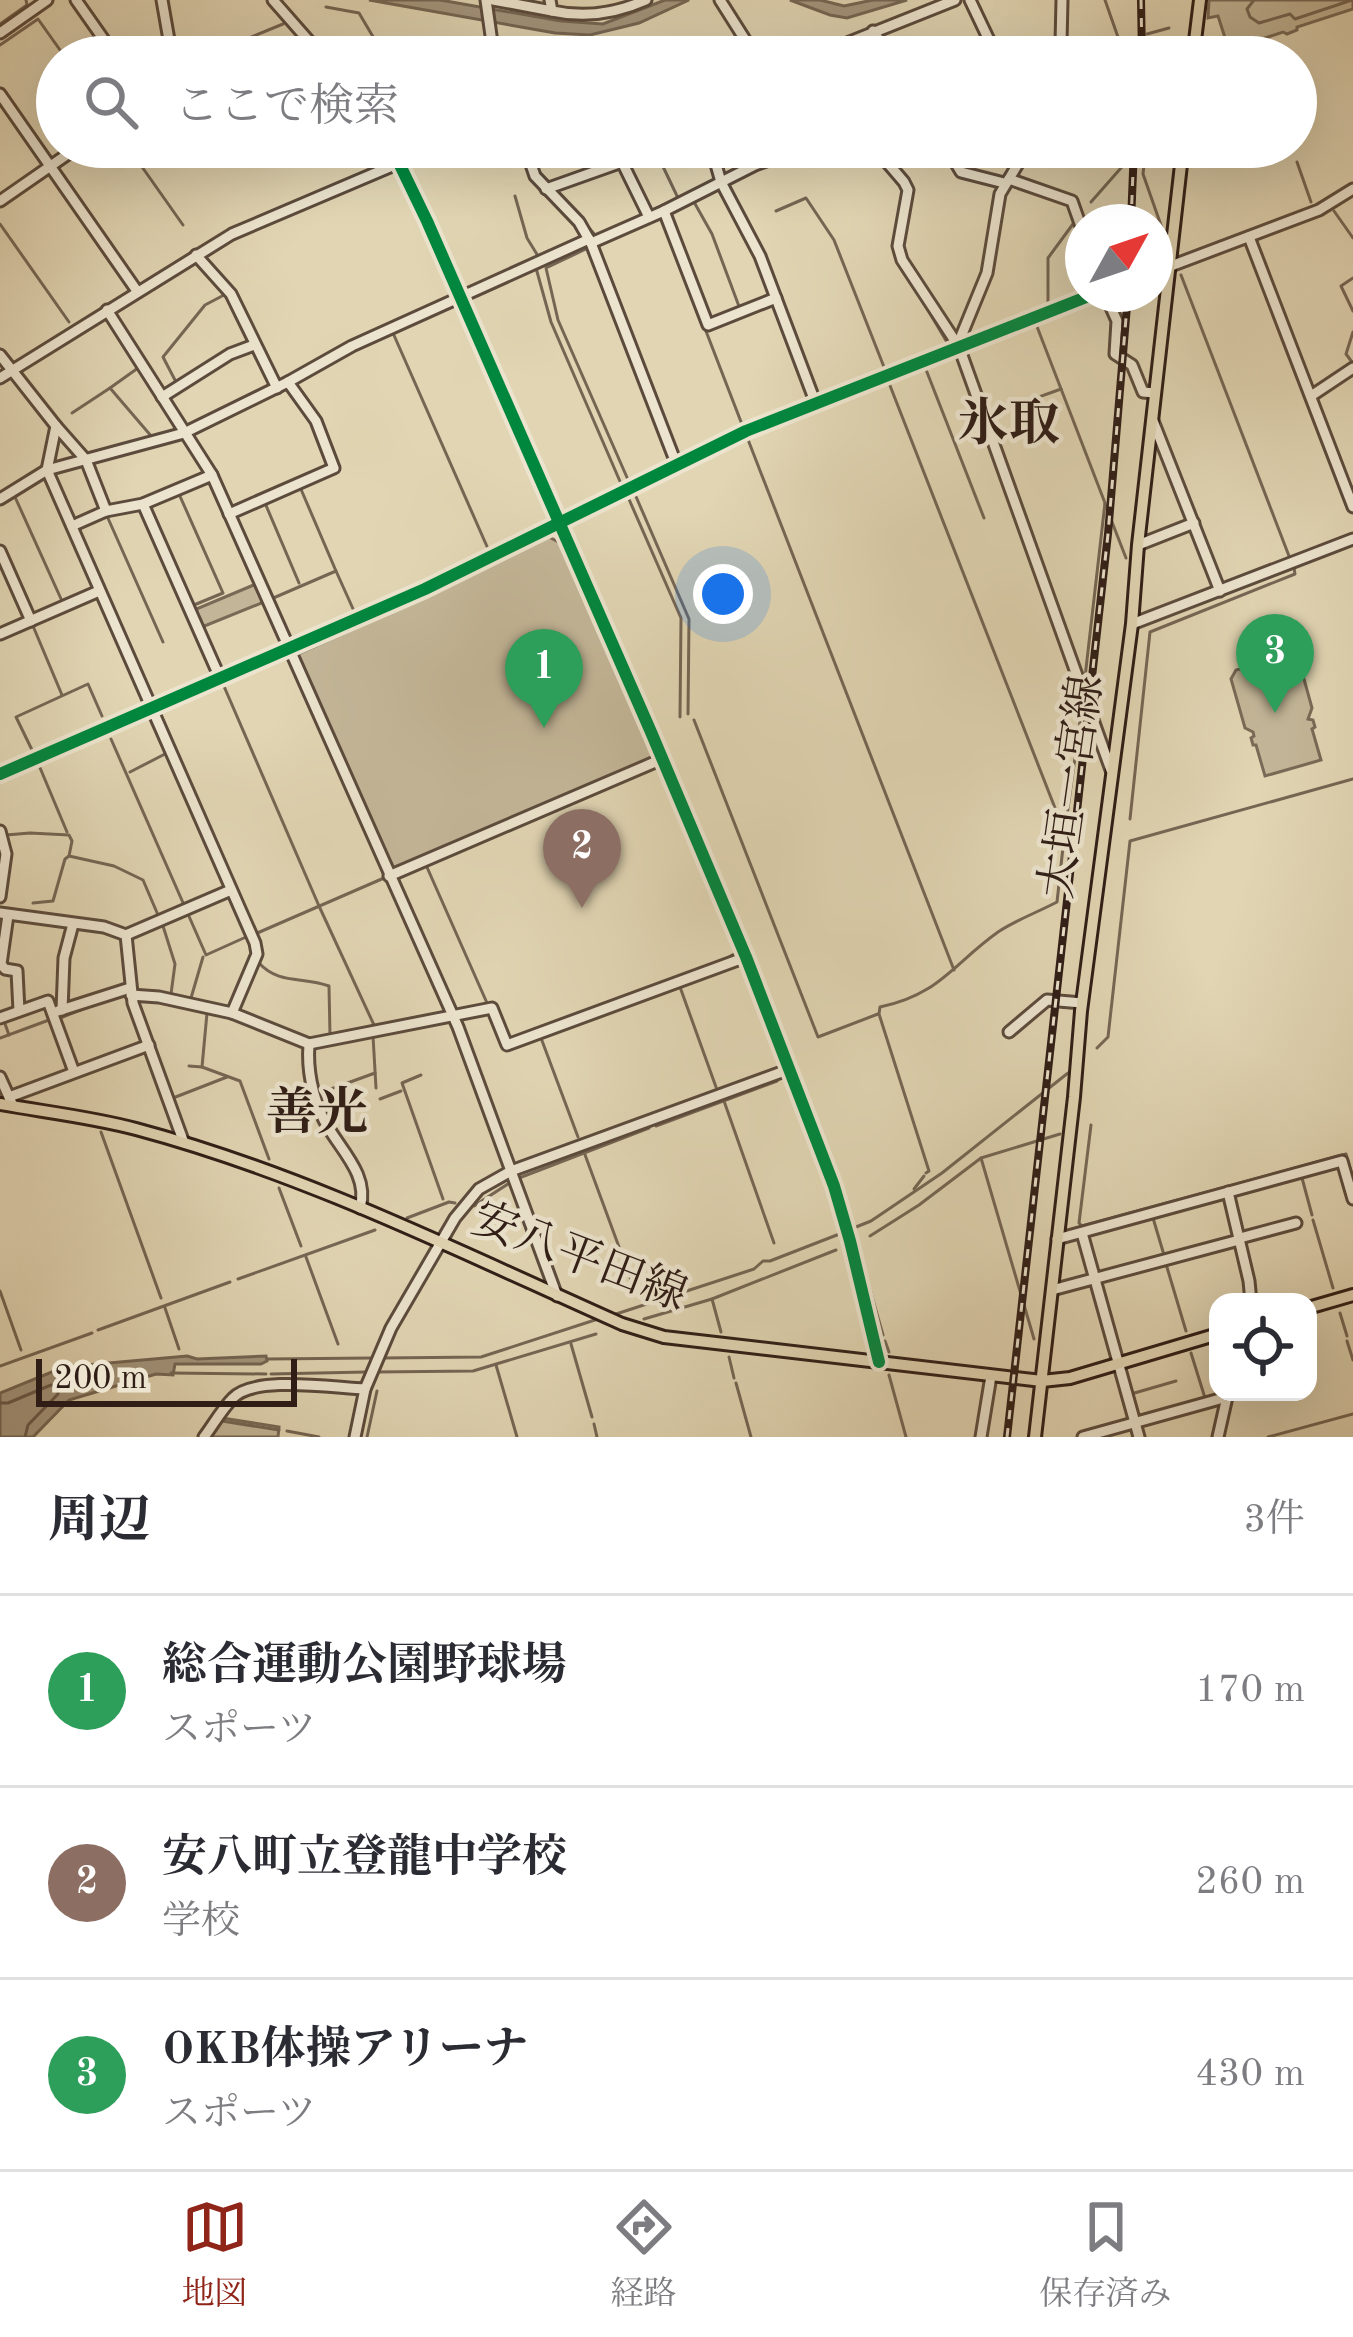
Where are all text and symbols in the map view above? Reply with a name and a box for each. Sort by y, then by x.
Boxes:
search box [36,36,1317,168]
icon: search [78,69,144,135]
text: ここで検索 [174,86,399,131]
north arrow [1065,204,1173,312]
district label: 氷取 [958,396,1060,452]
your location [693,564,753,624]
pin: 3 [1236,614,1314,713]
pin: 1 [505,629,583,728]
street label: 大垣一宮線 [1032,672,1112,902]
pin: 2 [543,809,621,908]
district label: 善光 [266,1085,368,1141]
street label: 安八平田線 [466,1194,694,1320]
map controls [1209,1293,1317,1401]
button: locate [1209,1293,1317,1401]
scale bar [36,1353,297,1406]
text: 200 m [54,1363,147,1396]
text: 周辺 [48,1497,150,1548]
text: 3件 [1243,1501,1305,1540]
text: 総合運動公園野球場 [162,1645,567,1690]
text: 1 [76,1671,98,1710]
text: 170 m [1195,1671,1305,1710]
text: スポーツ [162,1711,316,1750]
text: 安八町立登龍中学校 [162,1837,567,1882]
text: 2 [76,1863,98,1902]
text: 260 m [1195,1863,1305,1902]
text: 学校 [162,1903,240,1942]
text: OKB体操アリーナ [162,2029,529,2074]
text: 3 [76,2055,98,2094]
text: 430 m [1195,2055,1305,2094]
text: スポーツ [162,2095,316,2134]
tab: 地図 [182,2194,248,2316]
tab: 経路 [611,2194,677,2316]
tab: 保存済み [1040,2194,1172,2316]

